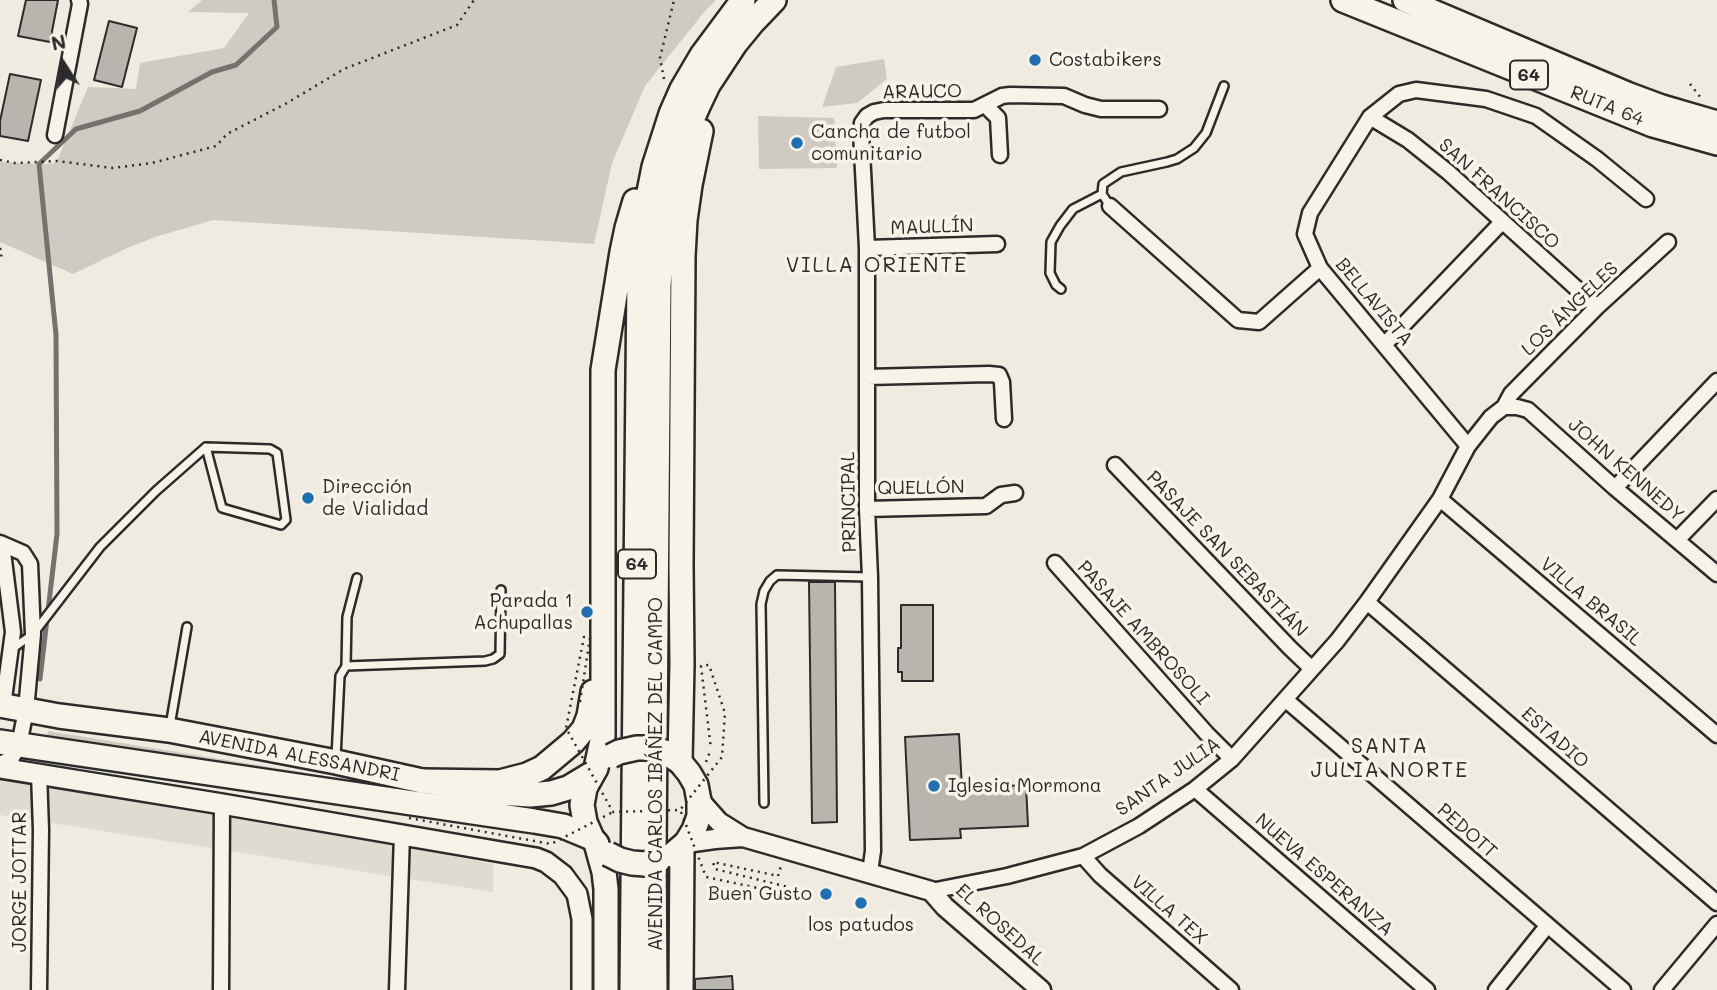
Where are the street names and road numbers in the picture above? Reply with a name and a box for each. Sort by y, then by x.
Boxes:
road number: 64 [1510,60,1548,90]
street label: ARAUCO [882,80,962,104]
street label: RUTA 64 [1567,81,1647,131]
street label: SAN FRANCISCO [1434,134,1564,254]
street label: MAULLÍN [890,214,974,240]
street label: BELLAVISTA [1331,253,1417,351]
street label: LOS ÁNGELES [1517,257,1623,361]
street label: JOHN KENNEDY [1563,414,1689,526]
street label: PRINCIPAL [837,451,861,553]
street label: PASAJE SAN SEBASTIÁN [1142,466,1312,642]
street label: QUELLÓN [877,476,965,500]
road number: 64 [618,550,656,578]
street label: VILLA BRASIL [1535,553,1647,651]
street label: PASAJE AMBROSOLI [1072,556,1214,710]
street label: AVENIDA CARLOS IBÁÑEZ DEL CAMPO [645,597,667,951]
street label: ESTADIO [1517,703,1593,773]
street label: AVENIDA ALESSANDRI [197,725,401,787]
street label: SANTA JULIA [1111,733,1225,821]
street label: PEDOTT [1432,799,1502,863]
street label: NUEVA ESPERANZA [1250,809,1398,941]
street label: JORGE JOTTAR [9,812,31,952]
street label: VILLA TEX [1126,871,1212,949]
street label: EL ROSEDAL [951,879,1049,971]

